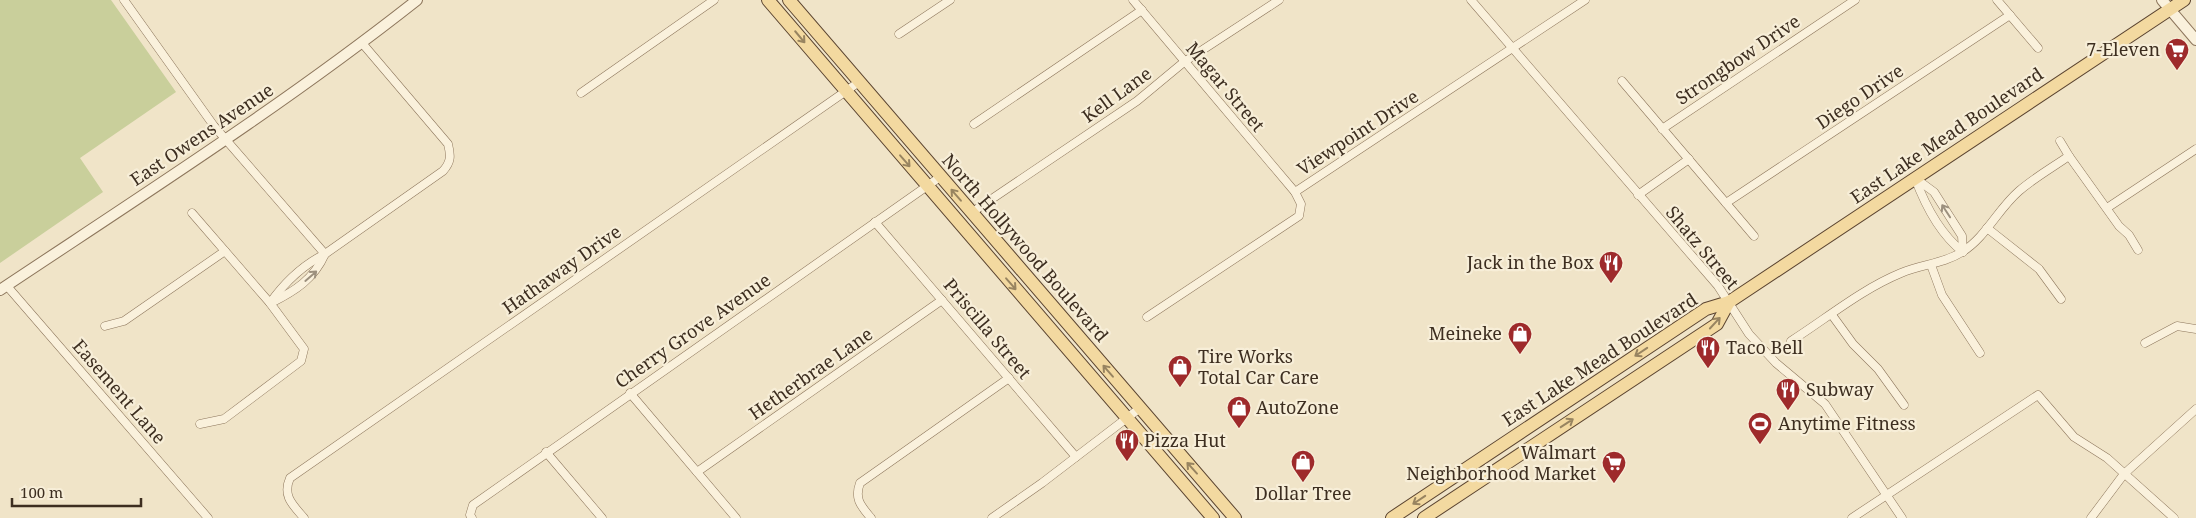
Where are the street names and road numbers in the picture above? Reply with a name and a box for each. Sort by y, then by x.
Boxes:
street label: Strongbow Drive [1671,9,1804,110]
street label: Magar Street [1181,36,1270,136]
street label: Diego Drive [1811,58,1908,134]
street label: Kell Lane [1077,61,1156,128]
street label: East Lake Mead Boulevard [1845,62,2047,209]
street label: East Owens Avenue [125,77,278,191]
street label: Viewpoint Drive [1292,84,1423,180]
street label: North Hollywood Boulevard [937,148,1114,347]
street label: Shatz Street [1661,201,1745,294]
street label: Hathaway Drive [497,219,626,319]
street label: Cherry Grove Avenue [610,267,775,393]
street label: Priscilla Street [939,273,1037,384]
street label: East Lake Mead Boulevard [1497,287,1701,431]
street label: Hetherbrae Lane [744,321,877,425]
street label: Easement Lane [68,334,172,449]

